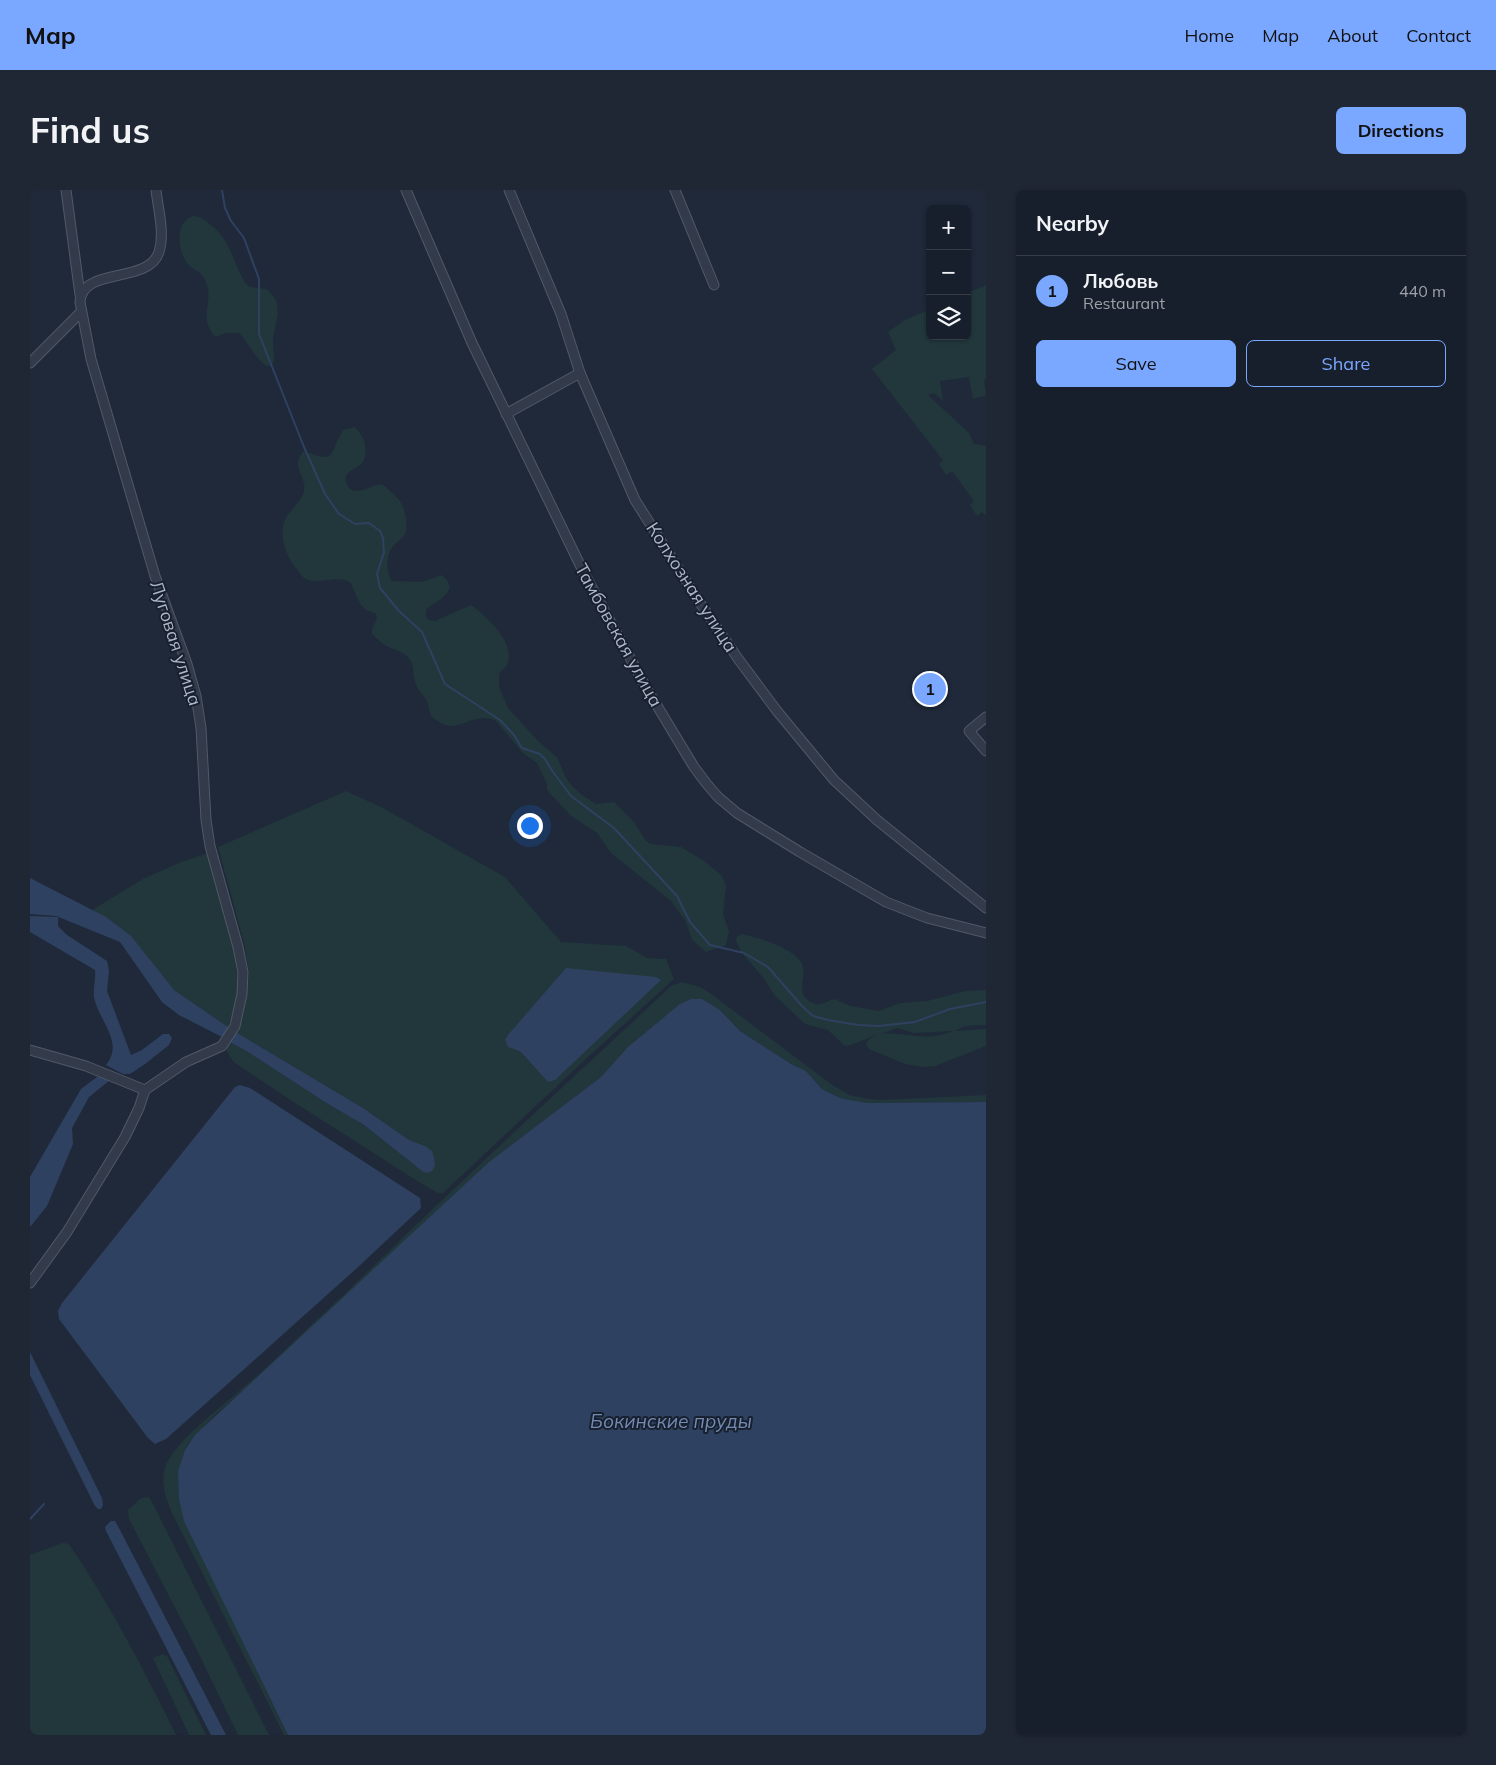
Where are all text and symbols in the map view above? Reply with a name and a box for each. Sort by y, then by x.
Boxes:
text: Map [25,20,76,50]
text: Home [1184,24,1234,47]
text: Map [1262,24,1299,47]
text: About [1327,24,1378,47]
text: Contact [1406,24,1471,47]
button: Directions [1336,107,1466,154]
text: Find us [30,108,150,152]
map controls [926,205,971,340]
button: + [926,205,971,250]
text: Nearby [1036,210,1109,236]
button: − [926,250,971,295]
text: Любовь [1083,269,1158,293]
text: 1 [1047,281,1057,301]
text: 440 m [1399,281,1446,301]
text: Restaurant [1083,293,1165,313]
button: layers [926,295,971,340]
button: Save [1036,340,1236,387]
button: Share [1246,340,1446,387]
street label: Колхозная улица [641,518,743,656]
street label: Тамбовская улица [570,559,668,711]
street label: Луговая улица [145,578,207,708]
pin: 1 [914,670,946,708]
your location [517,813,543,839]
water label: Бокинские пруды [590,1409,752,1433]

